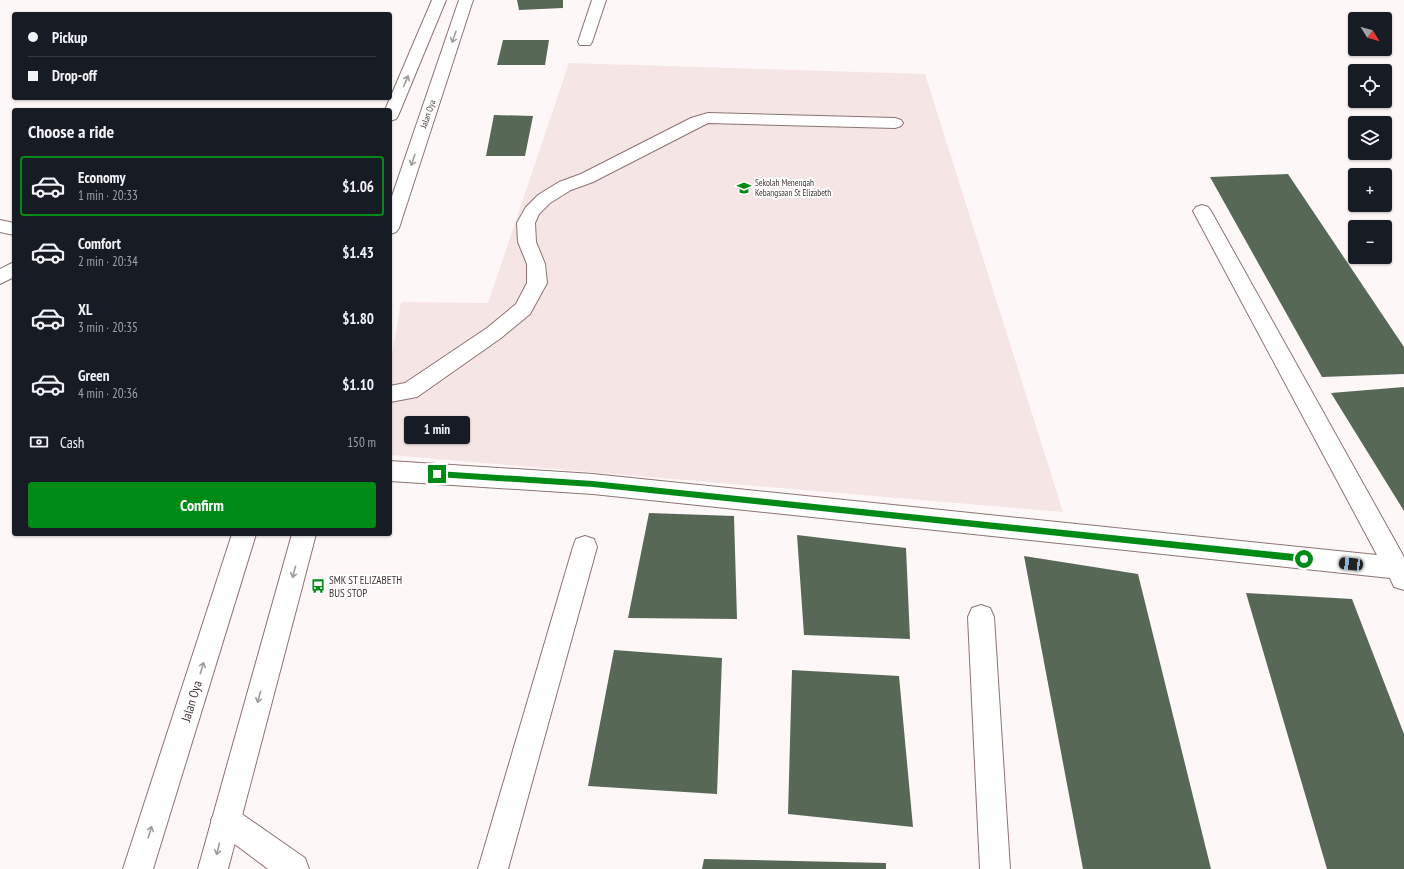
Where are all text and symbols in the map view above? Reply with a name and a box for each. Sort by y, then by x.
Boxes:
north arrow [1348,12,1392,56]
map controls [1348,12,1392,264]
text: Pickup [52,28,87,47]
one-way arrow [450,30,457,43]
button: locate [1348,64,1392,108]
text: Drop-off [52,66,97,85]
one-way arrow [402,75,410,87]
street label: Jalan Oya [417,98,438,130]
button: layers [1348,116,1392,160]
text: Choose a ride [28,120,114,143]
one-way arrow [408,154,416,166]
icon: car [30,168,66,204]
text: Economy [78,168,126,187]
button: + [1348,168,1392,212]
text: $1.06 [342,177,374,196]
place label: Sekolah Menengah Kebangsaan St Elizabeth [755,177,831,198]
school or university icon: Sekolah Menengah Kebangsaan St Elizabeth [736,180,752,196]
text: 1 min · 20:33 [78,187,138,204]
button: − [1348,220,1392,264]
icon: car [30,234,66,270]
text: Comfort [78,234,121,253]
text: $1.43 [342,243,374,262]
text: 2 min · 20:34 [78,253,138,270]
icon: car [30,300,66,336]
text: XL [78,300,92,319]
text: $1.80 [342,309,374,328]
text: 3 min · 20:35 [78,319,138,336]
icon: car [30,366,66,402]
text: Green [78,366,110,385]
text: $1.10 [342,375,374,394]
text: 4 min · 20:36 [78,385,138,402]
callout: 1 min [404,416,470,444]
text: 1 min [424,421,450,438]
icon: cash [28,431,50,453]
text: Cash [60,433,84,452]
text: 150 m [347,434,376,451]
route end [428,465,446,483]
button: Confirm [28,482,376,528]
route start [1295,550,1313,568]
car [1338,557,1364,571]
one-way arrow [290,565,297,578]
place label: SMK ST ELIZABETH BUS STOP [329,573,402,600]
bus stop icon: SMK ST ELIZABETH BUS STOP [310,578,326,594]
one-way arrow [198,662,206,674]
street label: Jalan Oya [177,679,206,725]
one-way arrow [255,690,263,703]
one-way arrow [147,825,154,838]
one-way arrow [214,843,221,856]

